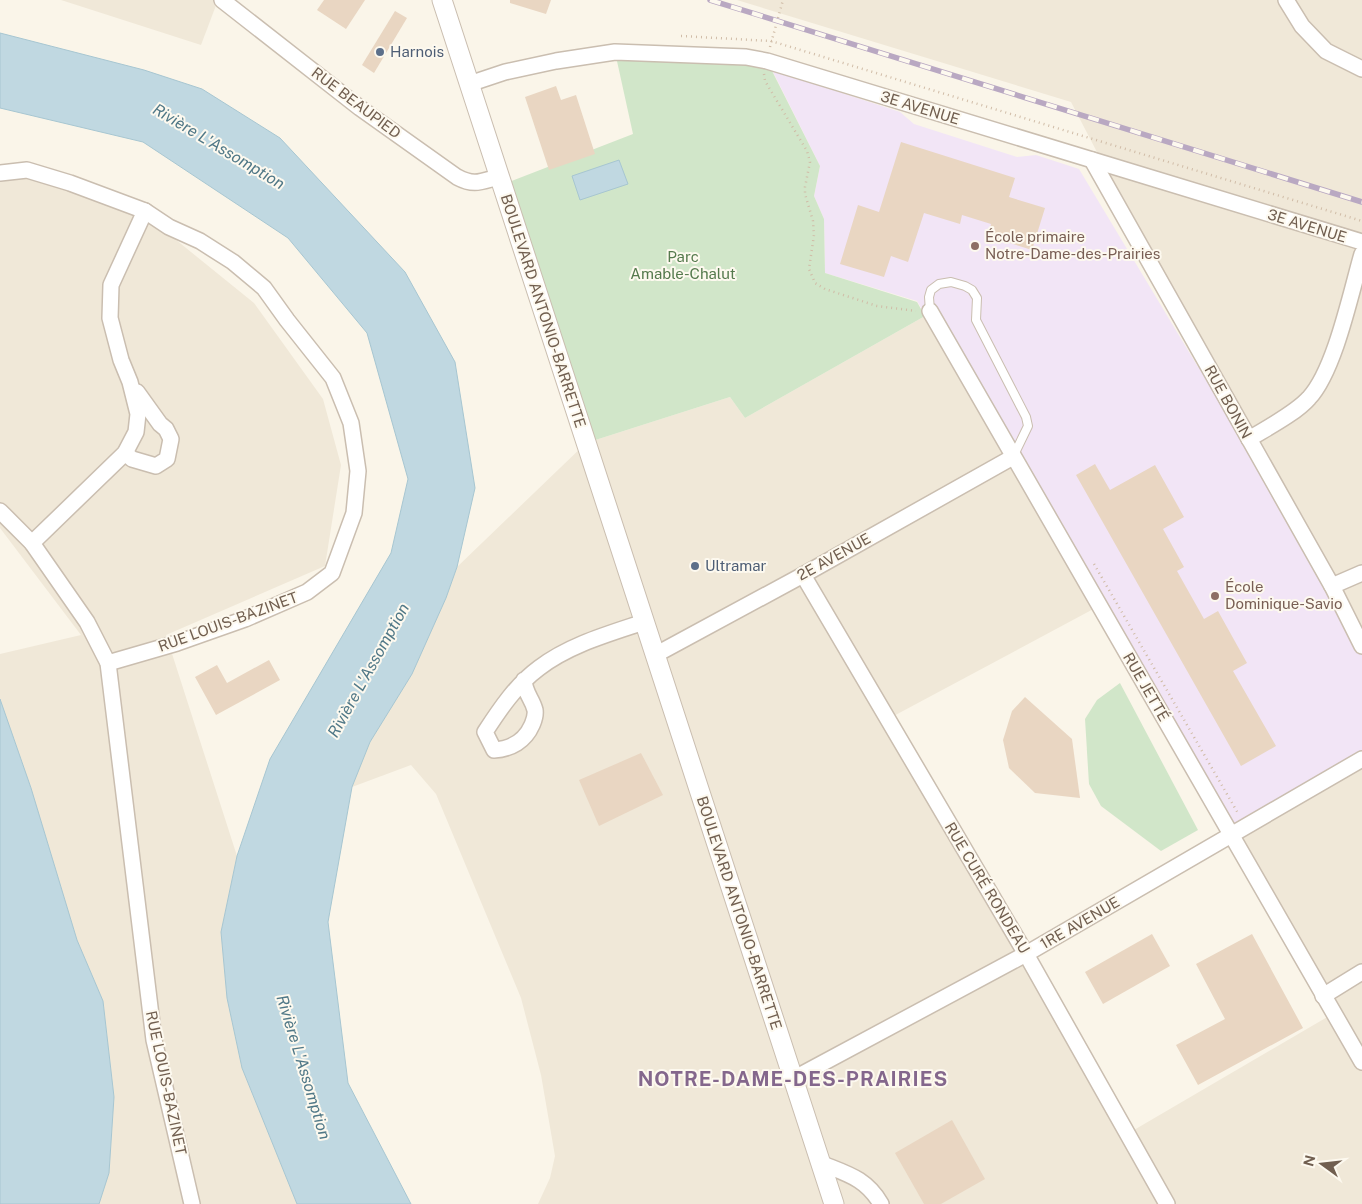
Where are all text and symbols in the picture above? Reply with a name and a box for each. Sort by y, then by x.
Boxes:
place label: Harnois [390,43,444,60]
marker: Harnois [374,46,386,58]
street label: RUE BEAUPIED [308,64,404,142]
street label: 3E AVENUE [879,87,962,128]
water label: Rivière L'Assomption [149,100,288,193]
street label: BOULEVARD ANTONIO-BARRETTE [498,192,589,430]
street label: 3E AVENUE [1266,205,1349,246]
place label: École primaire Notre-Dame-des-Prairies [985,228,1160,262]
marker: École primaire Notre-Dame-des-Prairies [969,240,981,252]
park label: Parc Amable-Chalut [630,248,736,282]
street label: RUE BONIN [1201,362,1256,441]
street label: 2E AVENUE [794,529,873,584]
place label: Ultramar [705,557,766,574]
marker: Ultramar [689,560,701,572]
place label: École Dominique-Savio [1225,578,1342,612]
street label: RUE LOUIS-BAZINET [156,588,300,655]
marker: École Dominique-Savio [1209,590,1221,602]
water label: Rivière L'Assomption [324,600,413,741]
street label: RUE JETTÉ [1120,649,1173,724]
street label: BOULEVARD ANTONIO-BARRETTE [694,794,785,1032]
street label: RUE CURÉ RONDEAU [942,819,1033,956]
street label: 1RE AVENUE [1037,893,1122,952]
water label: Rivière L'Assomption [272,992,335,1142]
street label: RUE LOUIS-BAZINET [143,1009,190,1157]
district label: NOTRE-DAME-DES-PRAIRIES [638,1067,948,1091]
north arrow [1297,1139,1347,1189]
text: N [1300,1153,1319,1168]

